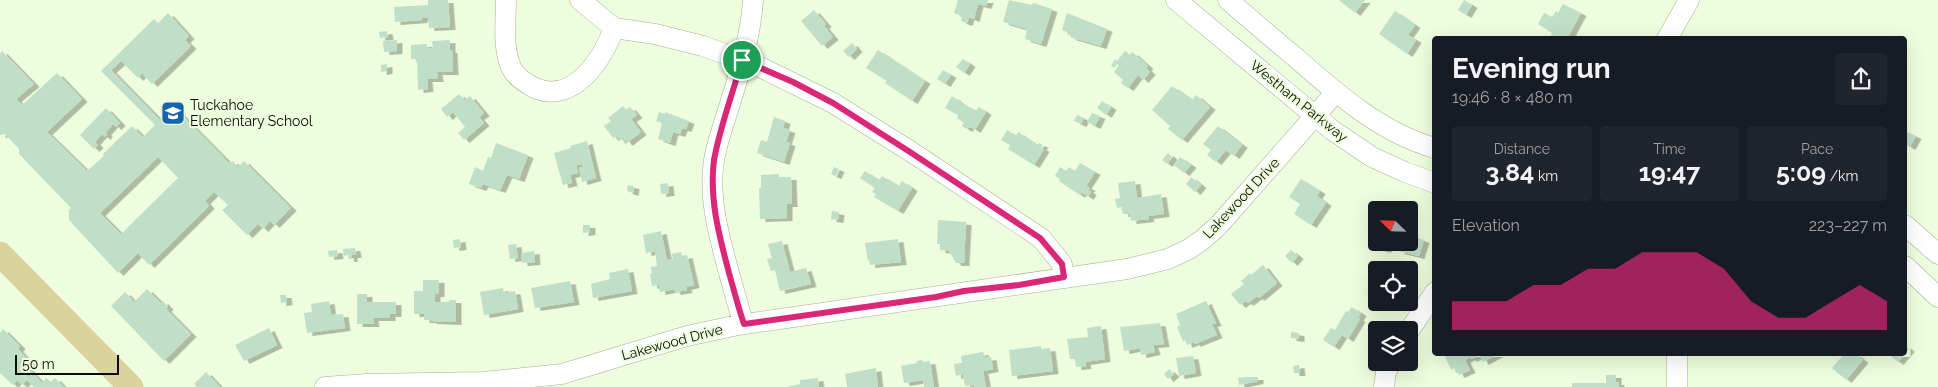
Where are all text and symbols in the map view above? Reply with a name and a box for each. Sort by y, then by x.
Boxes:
pin [721,39,763,81]
icon: arrive [728,46,756,74]
text: Evening run [1452,52,1611,85]
button: share [1835,53,1887,105]
street label: Westham Parkway [1247,57,1351,145]
text: 19:46 · 8 × 480 m [1452,88,1573,107]
place label: Tuckahoe Elementary School [190,97,313,129]
school or university icon: Tuckahoe Elementary School [160,100,186,126]
text: Distance [1494,141,1550,157]
text: Time [1653,141,1686,157]
text: Pace [1801,141,1833,157]
street label: Lakewood Drive [1200,154,1282,242]
text: 3.84 [1485,157,1534,187]
text: 19:47 [1639,157,1700,187]
text: 5:09 [1776,157,1826,187]
text: km [1534,168,1558,184]
text: /km [1826,168,1858,184]
north arrow [1368,201,1418,251]
map controls [1368,201,1418,371]
text: Elevation [1452,216,1520,235]
text: 223–227 m [1809,216,1887,235]
button: locate [1368,261,1418,311]
street label: Lakewood Drive [620,321,724,363]
button: layers [1368,321,1418,371]
scale bar [15,352,119,375]
text: 50 m [22,356,55,372]

